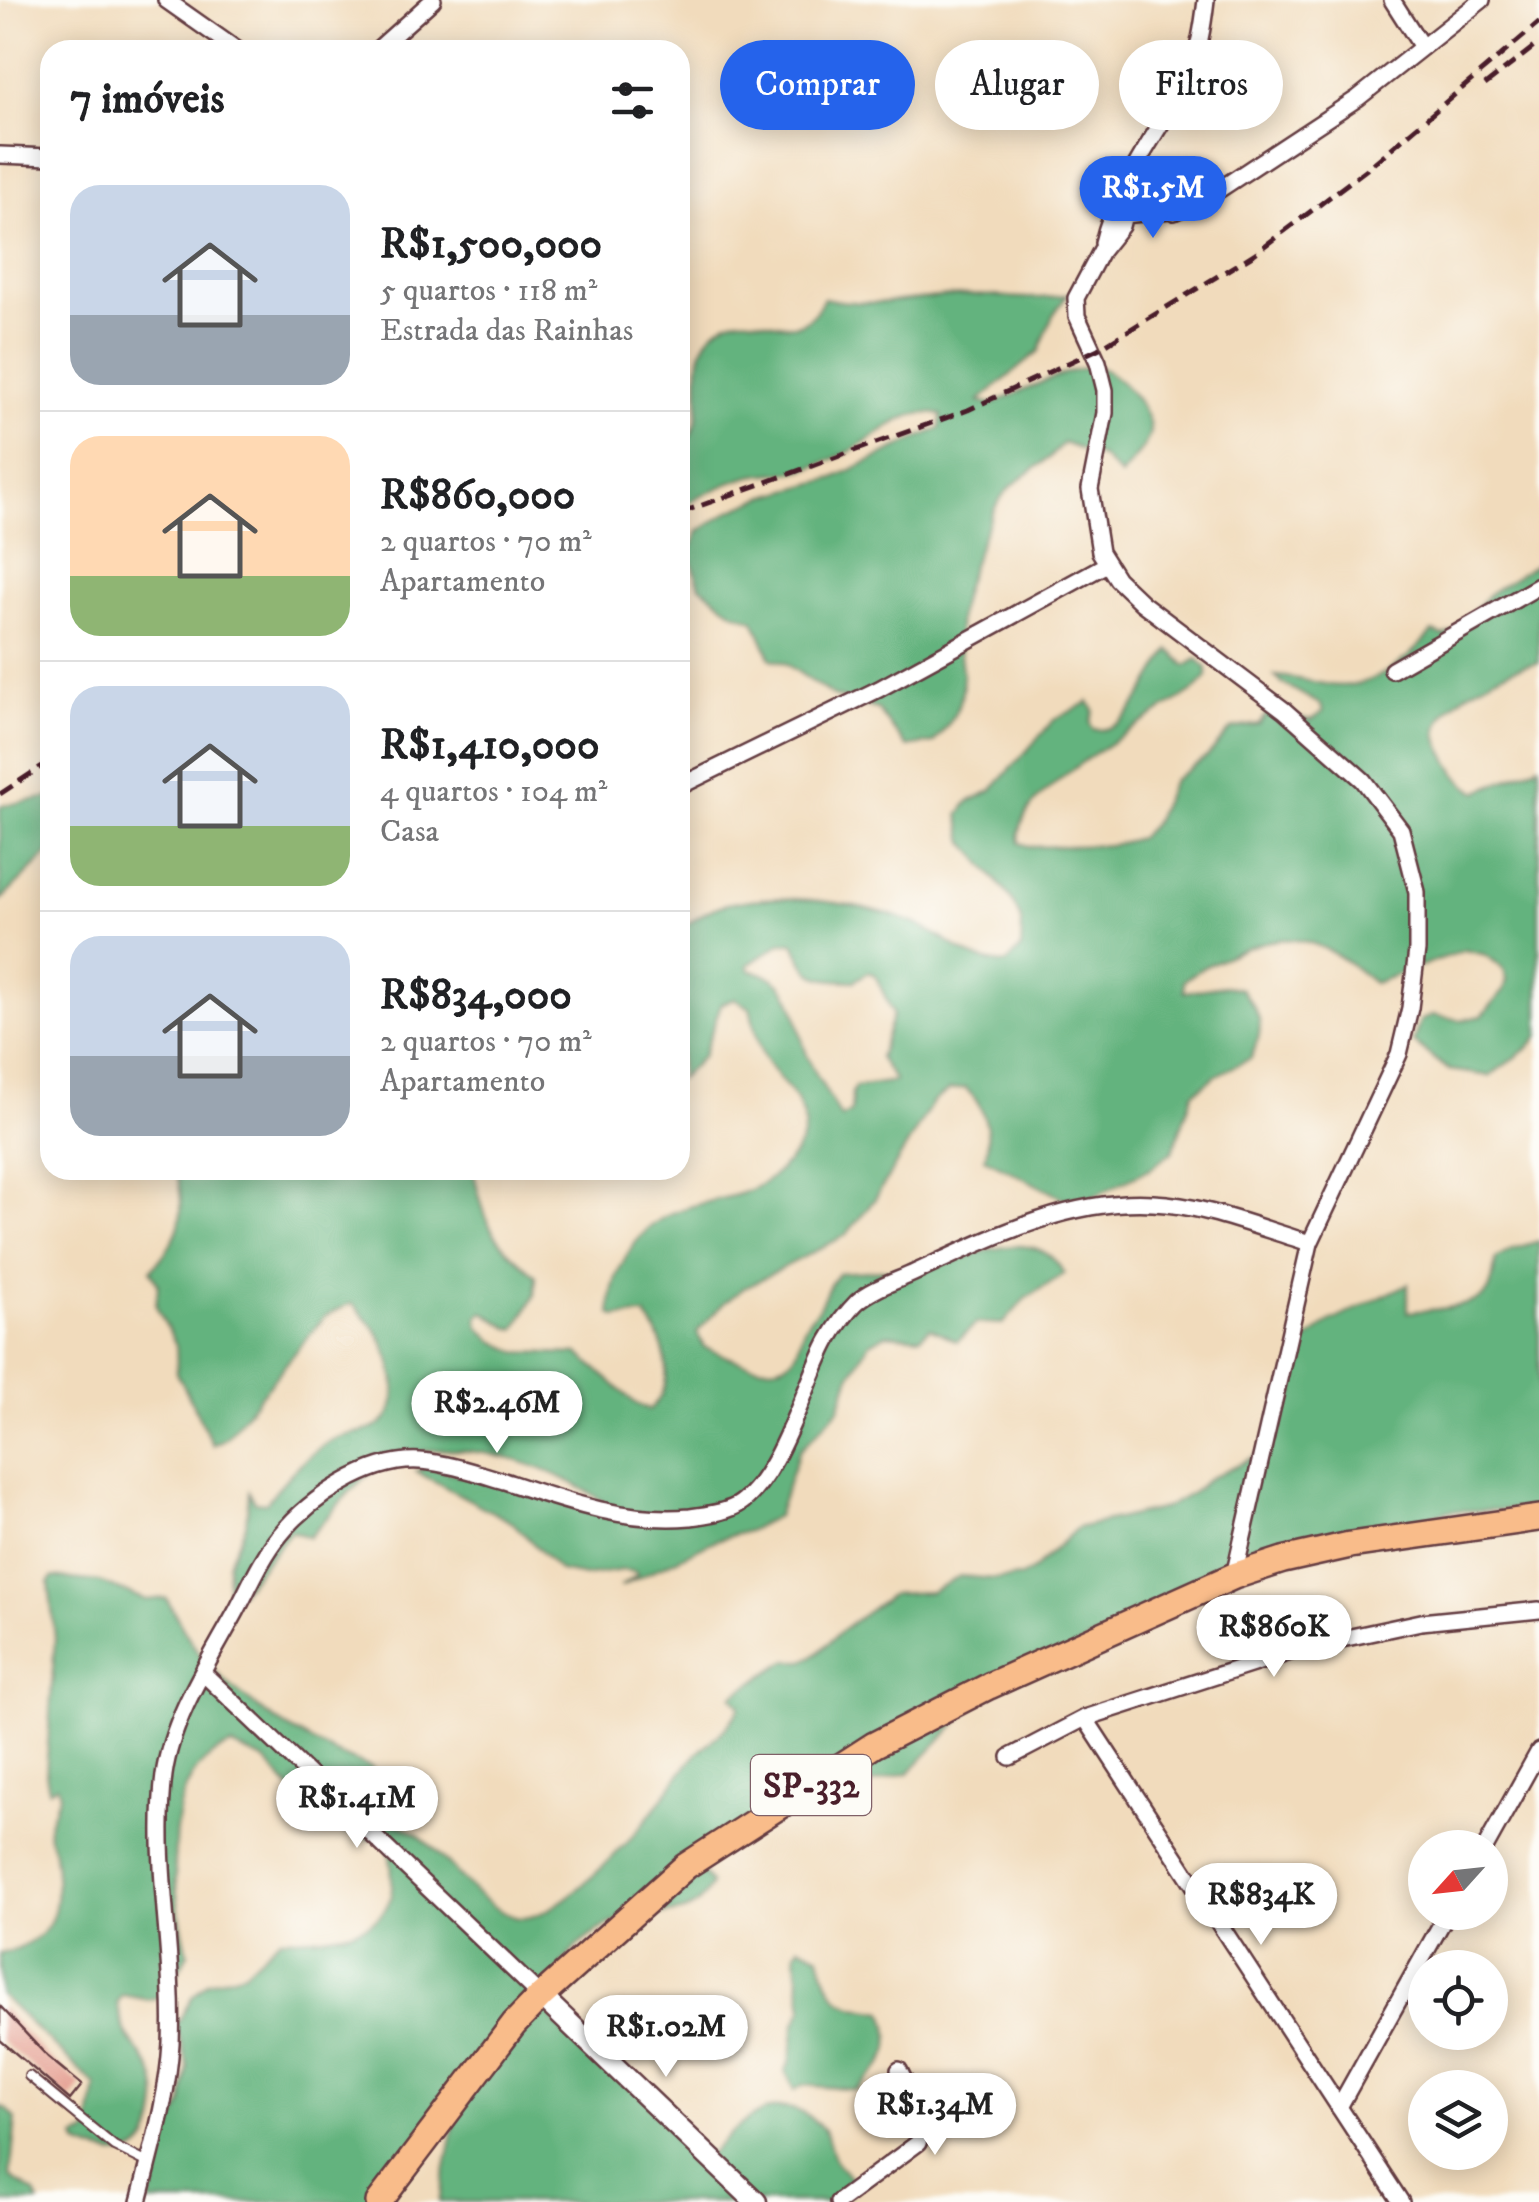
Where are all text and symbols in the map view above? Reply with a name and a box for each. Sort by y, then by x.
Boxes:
chip: Comprar [720,40,915,130]
chip: Alugar [935,40,1099,130]
chip: Filtros [1119,40,1283,130]
icon: filters [605,73,660,128]
text: 7 imóveis [70,74,224,126]
pin: R$1.5M [1072,156,1234,241]
text: R$1.5M [1102,168,1204,208]
text: R$1,500,000 [380,219,602,271]
icon: home [150,225,270,345]
text: 5 quartos · 118 m² [380,271,597,311]
text: Estrada das Rainhas [380,311,634,351]
text: R$860,000 [380,470,575,522]
icon: home [150,476,270,596]
text: 2 quartos · 70 m² [380,522,592,562]
text: Apartamento [380,562,545,602]
text: R$1,410,000 [380,720,600,772]
icon: home [150,726,270,846]
text: 4 quartos · 104 m² [380,772,607,812]
text: Casa [380,812,439,852]
text: R$834,000 [380,970,572,1022]
icon: home [150,976,270,1096]
text: 2 quartos · 70 m² [380,1022,592,1062]
text: Apartamento [380,1062,545,1102]
pin: R$2.46M [405,1371,589,1456]
text: R$2.46M [433,1383,561,1423]
pin: R$860K [1193,1595,1355,1680]
text: R$860K [1218,1607,1330,1647]
road number: SP-332 [751,1755,871,1815]
pin: R$1.41M [265,1766,449,1851]
text: R$1.41M [298,1778,416,1818]
north arrow [1408,1830,1508,1930]
map controls [1408,1830,1508,2170]
pin: R$834K [1180,1863,1342,1948]
text: R$834K [1207,1875,1315,1915]
button: locate [1408,1950,1508,2050]
pin: R$1.02M [574,1995,758,2080]
text: R$1.02M [606,2007,726,2047]
button: layers [1408,2070,1508,2170]
pin: R$1.34M [843,2073,1027,2158]
text: R$1.34M [876,2085,994,2125]

